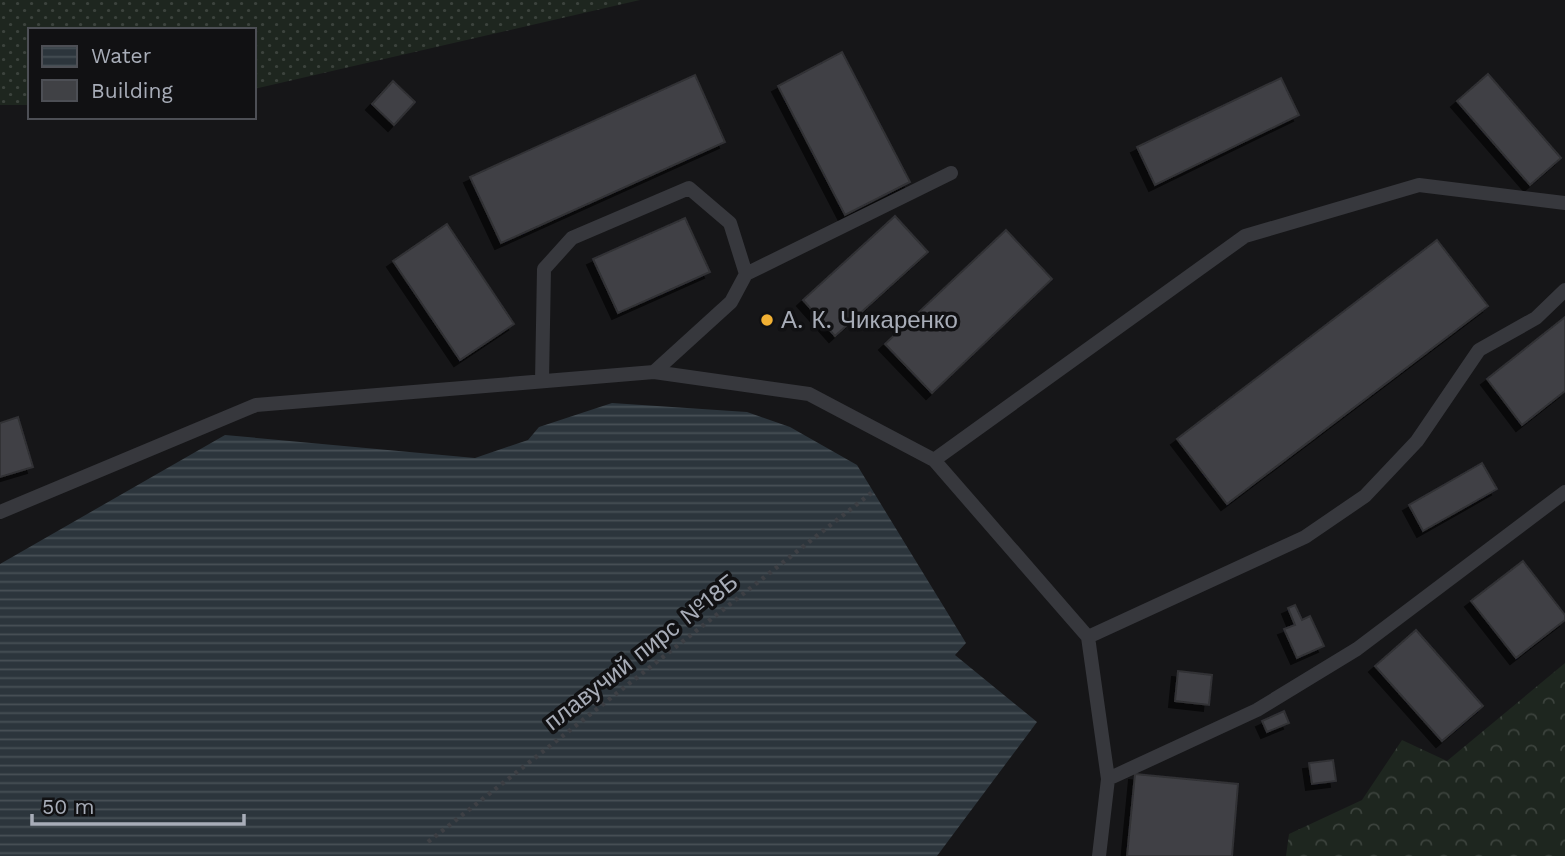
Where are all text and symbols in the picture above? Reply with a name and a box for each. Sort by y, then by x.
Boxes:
legend [28,28,256,119]
text: Water [91,43,152,68]
text: Building [91,78,173,103]
place label: А. К. Чикаренко [781,306,958,334]
marker: А. К. Чикаренко [759,312,775,328]
street label: плавучий пирс №18Б [539,568,743,736]
scale bar [32,782,243,826]
text: 50 m [42,794,94,819]

